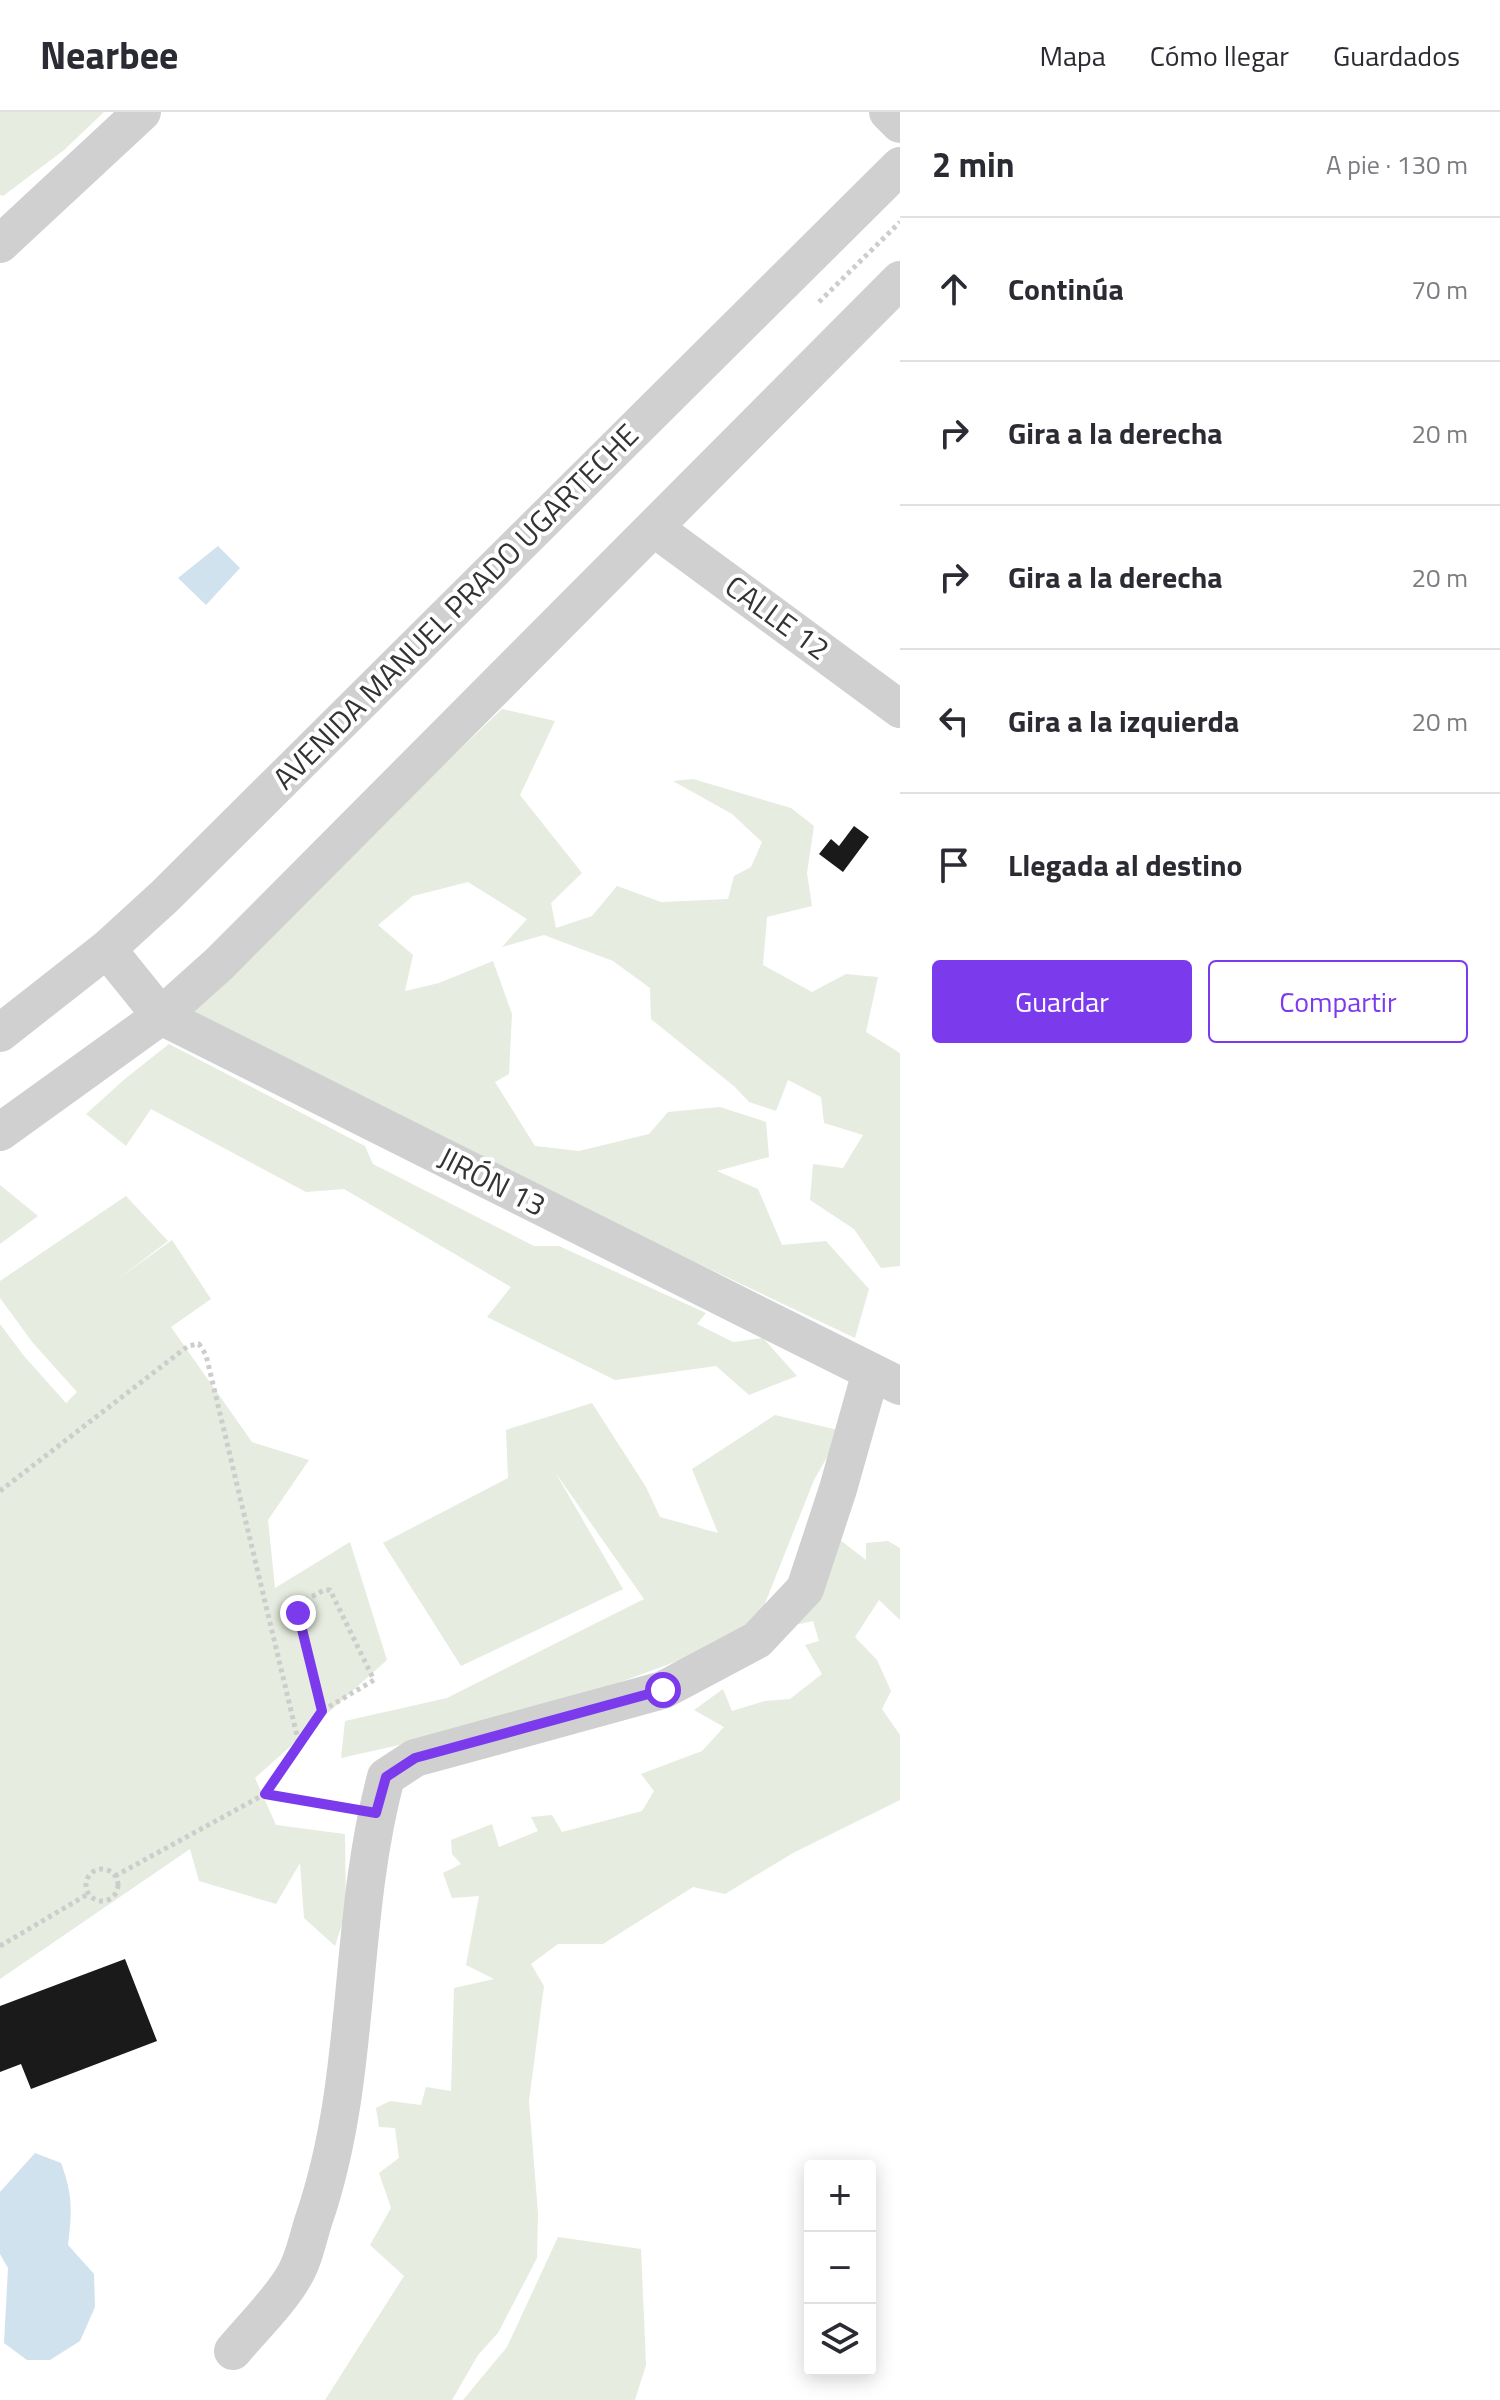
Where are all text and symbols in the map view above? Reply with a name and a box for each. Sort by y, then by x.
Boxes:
text: Nearbee [40,26,178,84]
text: Mapa [1039,34,1106,77]
text: Cómo llegar [1150,34,1289,77]
text: Guardados [1333,34,1460,77]
text: 2 min [932,138,1015,190]
text: A pie · 130 m [1326,145,1468,184]
text: Continúa [1008,266,1124,312]
icon: ahead [932,267,976,311]
text: 70 m [1411,270,1468,309]
text: Gira a la derecha [1008,410,1223,456]
icon: right [932,411,976,455]
street label: AVENIDA MANUEL PRADO UGARTECHE [262,413,649,800]
text: 20 m [1411,414,1468,453]
text: Gira a la derecha [1008,554,1223,600]
icon: right [932,555,976,599]
text: 20 m [1411,558,1468,597]
street label: CALLE 12 [716,563,840,671]
text: Gira a la izquierda [1008,698,1239,744]
icon: left [932,699,976,743]
text: 20 m [1411,702,1468,741]
text: Llegada al destino [1008,842,1242,888]
icon: arrive [932,843,976,887]
button: Guardar [932,960,1192,1043]
button: Compartir [1208,960,1468,1043]
street label: JIRÓN 13 [431,1135,554,1228]
route end [280,1595,316,1631]
route start [645,1672,681,1708]
map controls [804,2160,876,2376]
button: + [804,2160,876,2232]
button: − [804,2232,876,2304]
button: layers [804,2304,876,2376]

